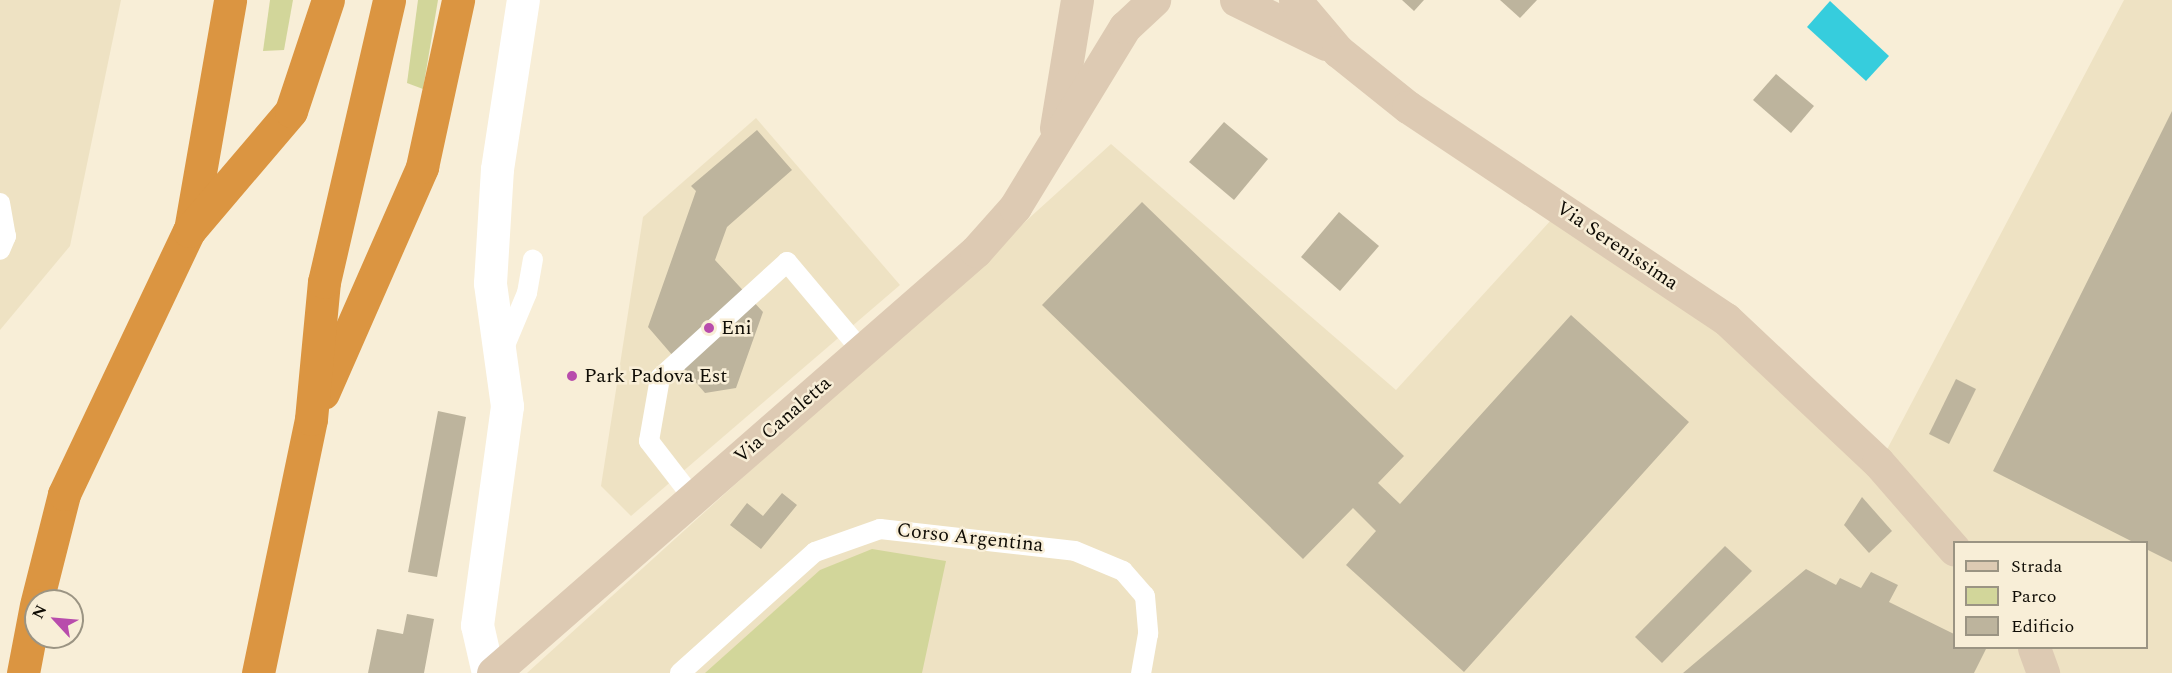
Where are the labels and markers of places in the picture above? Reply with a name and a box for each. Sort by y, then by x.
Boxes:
place label: Eni [721,316,752,340]
marker: Eni [702,321,716,335]
place label: Park Padova Est [584,364,727,388]
marker: Park Padova Est [565,369,579,383]

